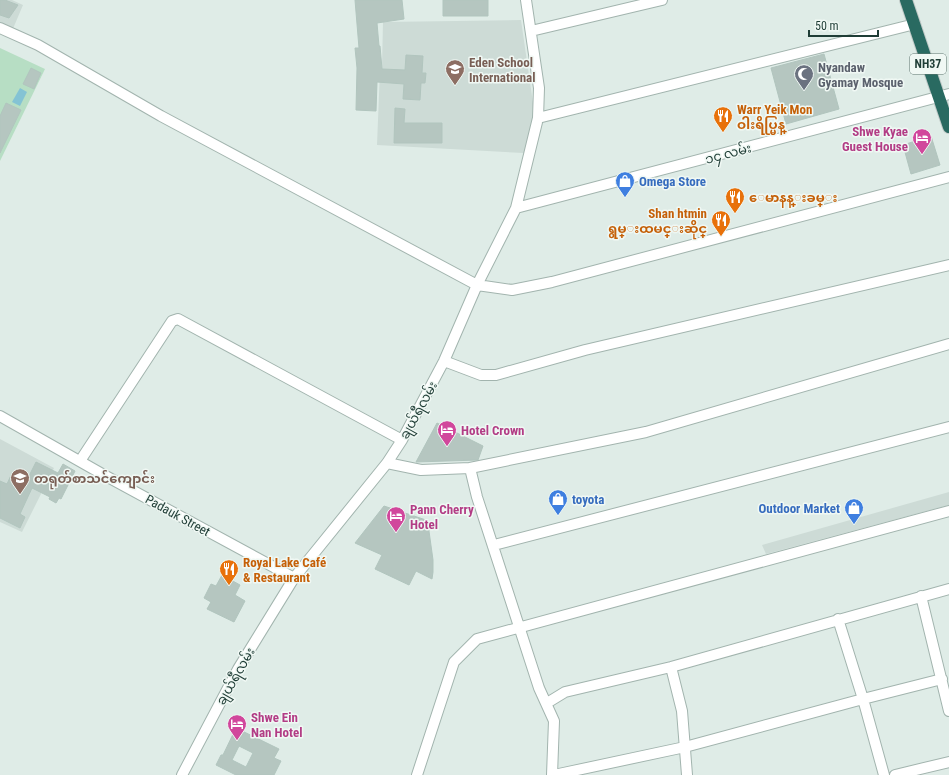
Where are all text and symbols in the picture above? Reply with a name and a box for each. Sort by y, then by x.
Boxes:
scale bar [809,12,878,38]
text: 50 m [815,19,839,33]
road number: NH37 [910,54,946,74]
place label: Eden School International [469,55,535,85]
school or university icon: Eden School International [444,58,466,86]
place label: Nyandaw Gyamay Mosque [818,60,903,90]
mosque icon: Nyandaw Gyamay Mosque [793,63,815,91]
place label: Warr Yeik Mon ဝါးရိပ္မြန္ [737,102,812,135]
restaurant icon: Warr Yeik Mon ဝါးရိပ္မြန္ [712,105,734,133]
place label: Shwe Kyae Guest House [842,124,908,154]
hotel icon: Shwe Kyae Guest House [911,127,933,155]
street label: ၁၄ လမ်း [703,139,754,170]
shop icon: Omega Store [614,170,636,198]
place label: Omega Store [639,174,706,189]
restaurant icon: ေမာနန္းခမ္း [724,186,746,214]
place label: ေမာနန္းခမ္း [749,190,837,208]
place label: Shan htmin ရွမ္းထမင္းဆိုင္ [608,206,707,240]
restaurant icon: Shan htmin ရွမ္းထမင္းဆိုင္ [710,209,732,237]
street label: ချယ်ရီလမ်း [396,378,443,443]
hotel icon: Hotel Crown [436,419,458,447]
place label: Hotel Crown [461,423,525,438]
school or university icon: တရုတ်စာသင်ကျောင်း [9,467,31,495]
place label: တရုတ်စာသင်ကျောင်း [34,469,155,490]
shop icon: toyota [547,488,569,516]
street label: Padauk Street [143,492,213,539]
place label: toyota [572,492,604,507]
shop icon: Outdoor Market [843,497,865,525]
place label: Outdoor Market [759,501,840,516]
place label: Pann Cherry Hotel [410,502,474,532]
hotel icon: Pann Cherry Hotel [385,505,407,533]
place label: Royal Lake Café & Restaurant [243,555,326,585]
restaurant icon: Royal Lake Café & Restaurant [218,558,240,586]
street label: ချယ်ရီလမ်း [212,644,260,709]
place label: Shwe Ein Nan Hotel [251,710,302,740]
hotel icon: Shwe Ein Nan Hotel [226,713,248,741]

